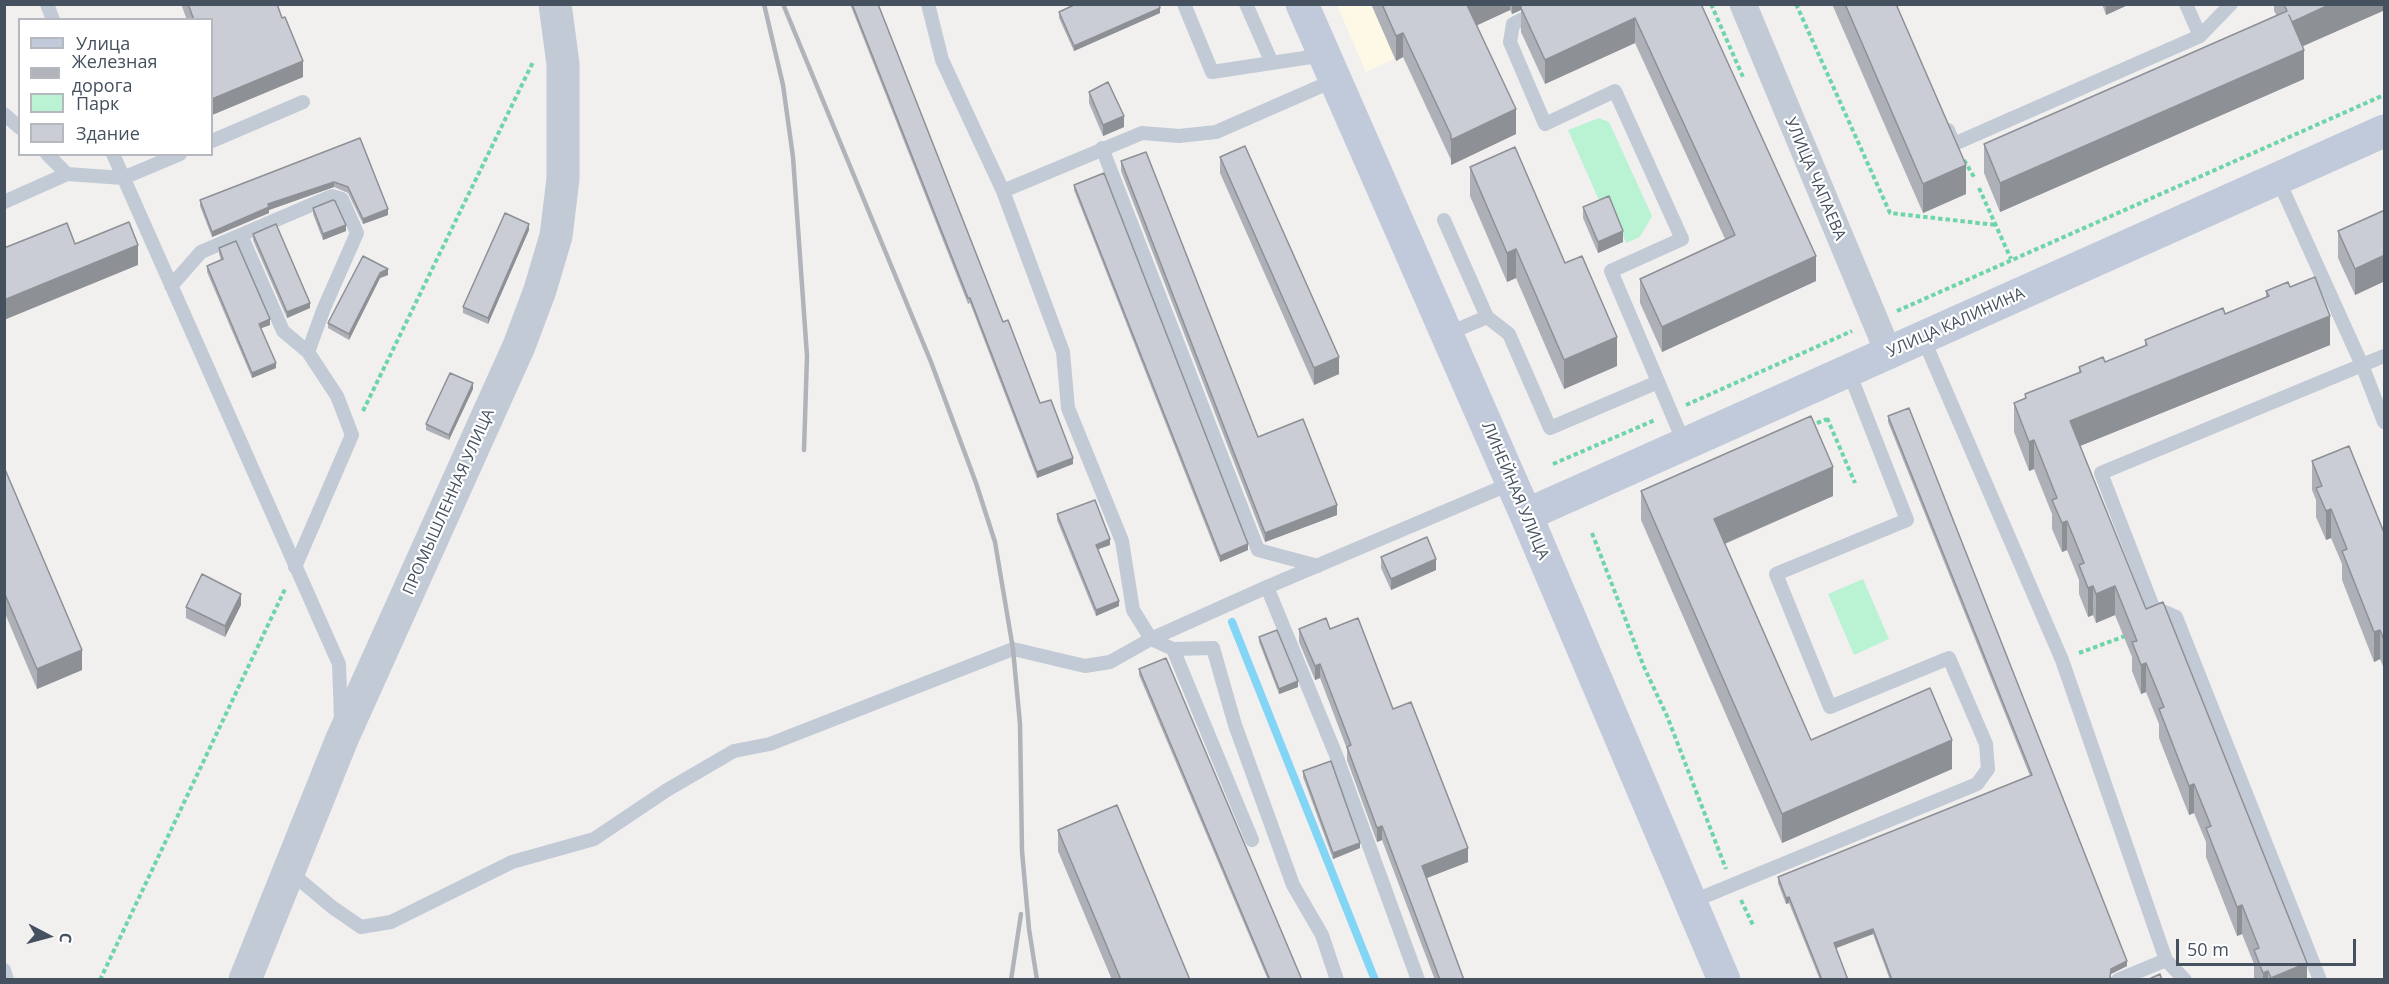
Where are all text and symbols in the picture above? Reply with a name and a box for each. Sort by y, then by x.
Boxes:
legend [18,18,213,156]
text: Улица [76,31,130,55]
text: Железная дорога [72,49,157,97]
text: Парк [76,91,119,115]
street label: УЛИЦА ЧАПАЕВА [1780,115,1850,243]
text: Здание [76,121,140,145]
street label: УЛИЦА КАЛИНИНА [1884,284,2028,362]
street label: ПРОМЫШЛЕННАЯ УЛИЦА [399,406,499,598]
street label: ЛИНЕЙНАЯ УЛИЦА [1477,419,1553,563]
north arrow [18,906,78,966]
scale bar [2179,927,2359,965]
text: С [54,932,77,944]
text: 50 m [2187,937,2229,961]

